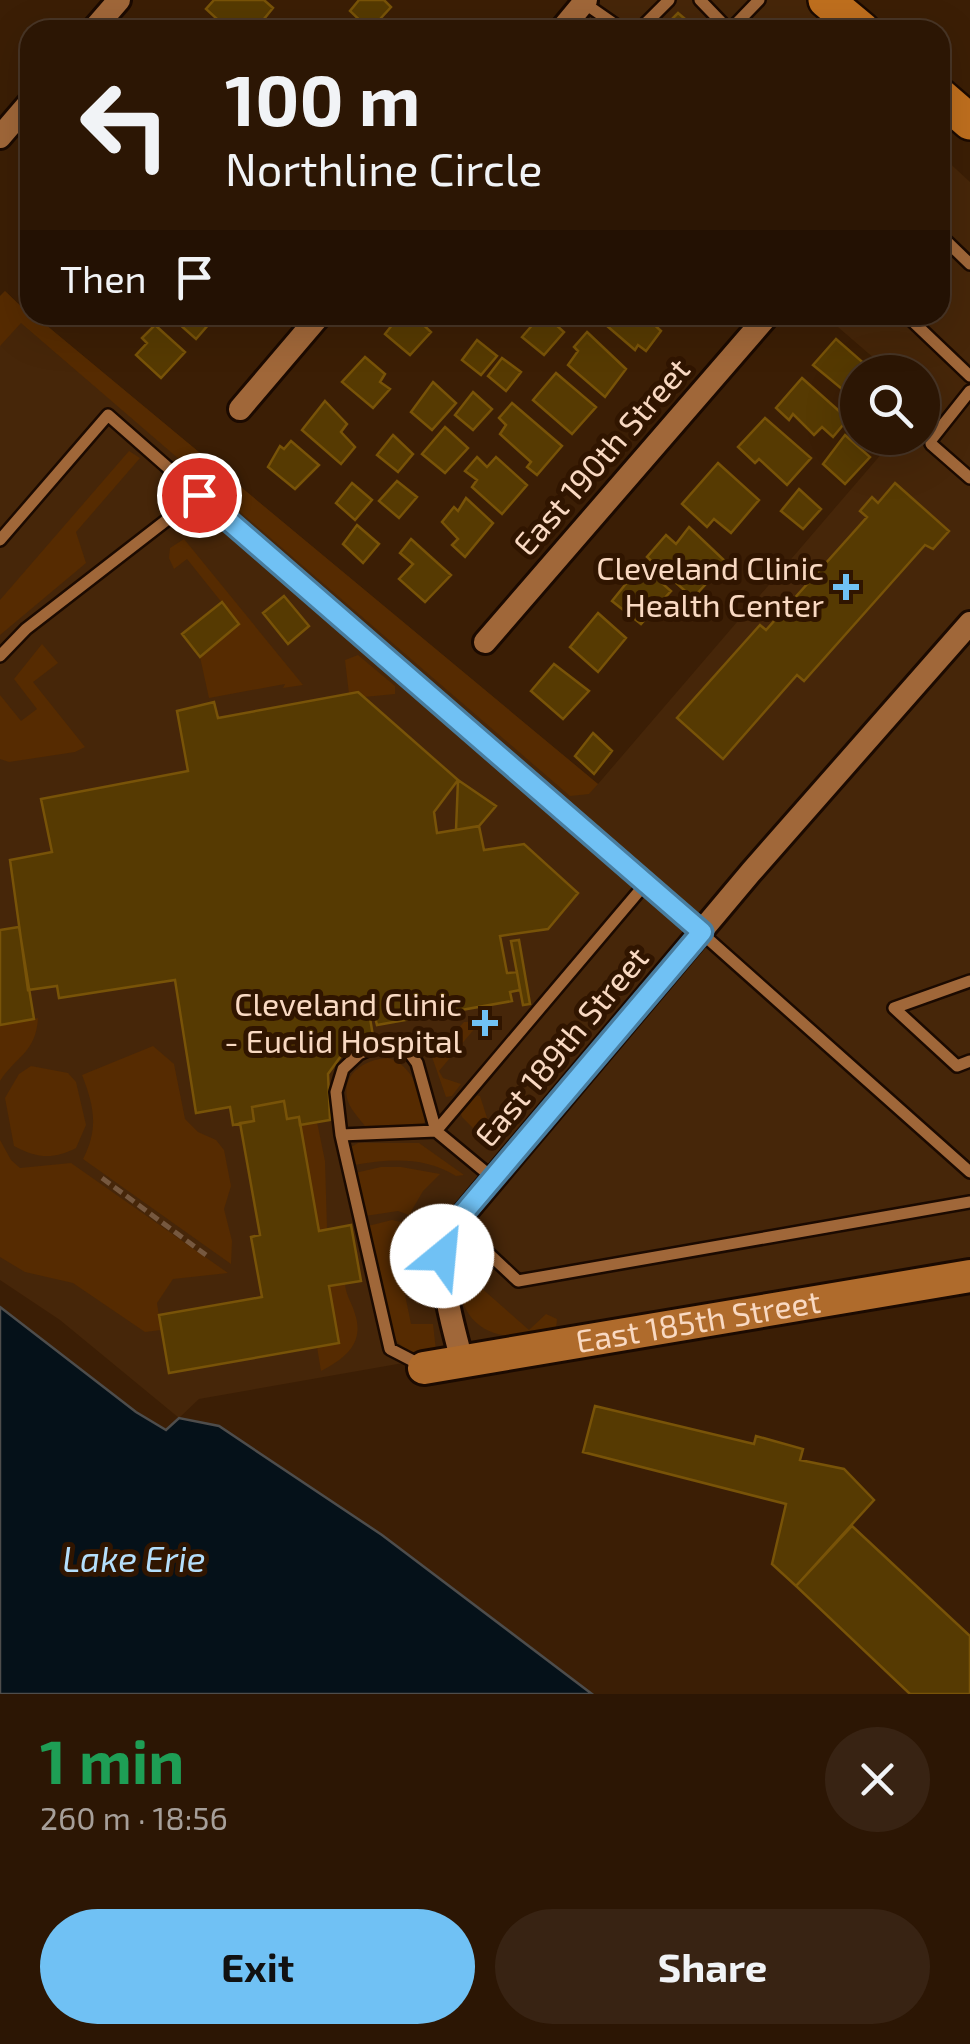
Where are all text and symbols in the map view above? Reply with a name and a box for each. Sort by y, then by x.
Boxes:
text: 100 m [225,56,420,140]
icon: left [60,60,190,190]
text: Northline Circle [225,141,542,195]
icon: arrive [167,250,222,305]
text: Then [60,255,147,301]
street label: East 190th Street [505,350,696,562]
map controls [840,355,940,455]
button: search [840,355,940,455]
pin [157,453,242,538]
icon: arrive [172,468,227,523]
place label: Cleveland Clinic Health Center [596,548,824,623]
marker: Cleveland Clinic Health Center [833,574,859,600]
street label: East 189th Street [466,938,655,1153]
place label: Cleveland Clinic - Euclid Hospital [224,984,462,1059]
marker: Cleveland Clinic - Euclid Hospital [472,1010,498,1036]
position arrow [390,1204,494,1308]
street label: East 185th Street [573,1281,823,1359]
water label: Lake Erie [62,1537,206,1579]
text: 1 min [40,1724,184,1796]
button: close [825,1727,930,1832]
text: 260 m · 18:56 [40,1798,228,1836]
button: Exit [40,1909,475,2024]
button: Share [495,1909,930,2024]

